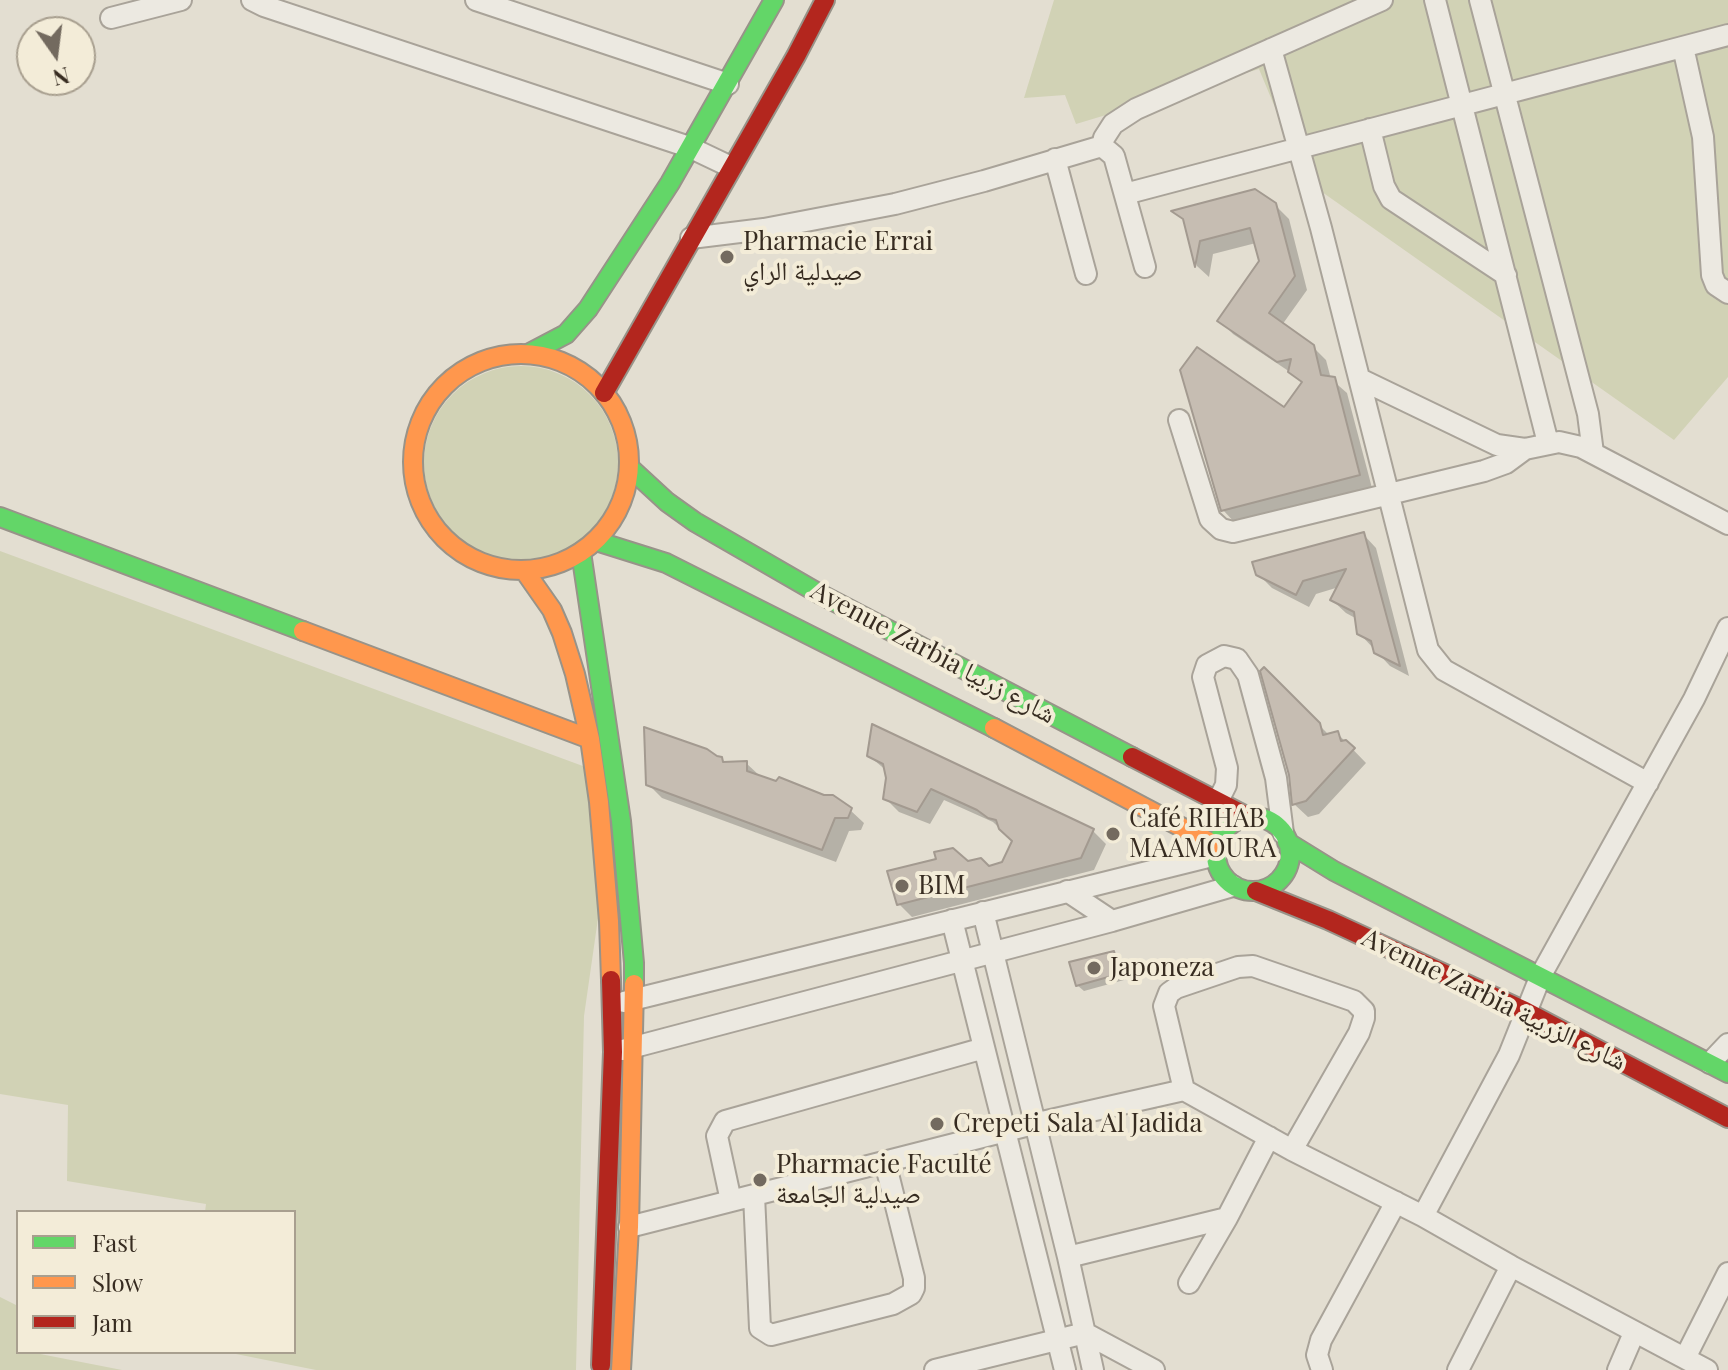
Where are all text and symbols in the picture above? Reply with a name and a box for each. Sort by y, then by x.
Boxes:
north arrow [16,16,96,96]
text: N [50,61,73,94]
place label: Pharmacie Errai صيدلية الراي [743,226,933,288]
marker: Pharmacie Errai صيدلية الراي [718,248,736,266]
street label: Avenue Zarbia شارع زربيا [805,575,1061,731]
place label: Café RIHAB MAAMOURA [1129,803,1276,864]
marker: Café RIHAB MAAMOURA [1104,825,1122,843]
place label: BIM [918,870,965,902]
marker: BIM [893,877,911,895]
street label: Avenue Zarbia شارع الزربية [1357,922,1631,1078]
place label: Japoneza [1110,952,1214,984]
marker: Japoneza [1085,959,1103,977]
place label: Crepeti Sala Al Jadida [953,1108,1202,1140]
marker: Crepeti Sala Al Jadida [928,1115,946,1133]
place label: Pharmacie Faculté صيدلية الجامعة [776,1149,992,1210]
marker: Pharmacie Faculté صيدلية الجامعة [751,1171,769,1189]
legend [16,1210,296,1354]
text: Fast [92,1226,137,1258]
text: Slow [92,1266,143,1298]
text: Jam [92,1306,133,1338]

